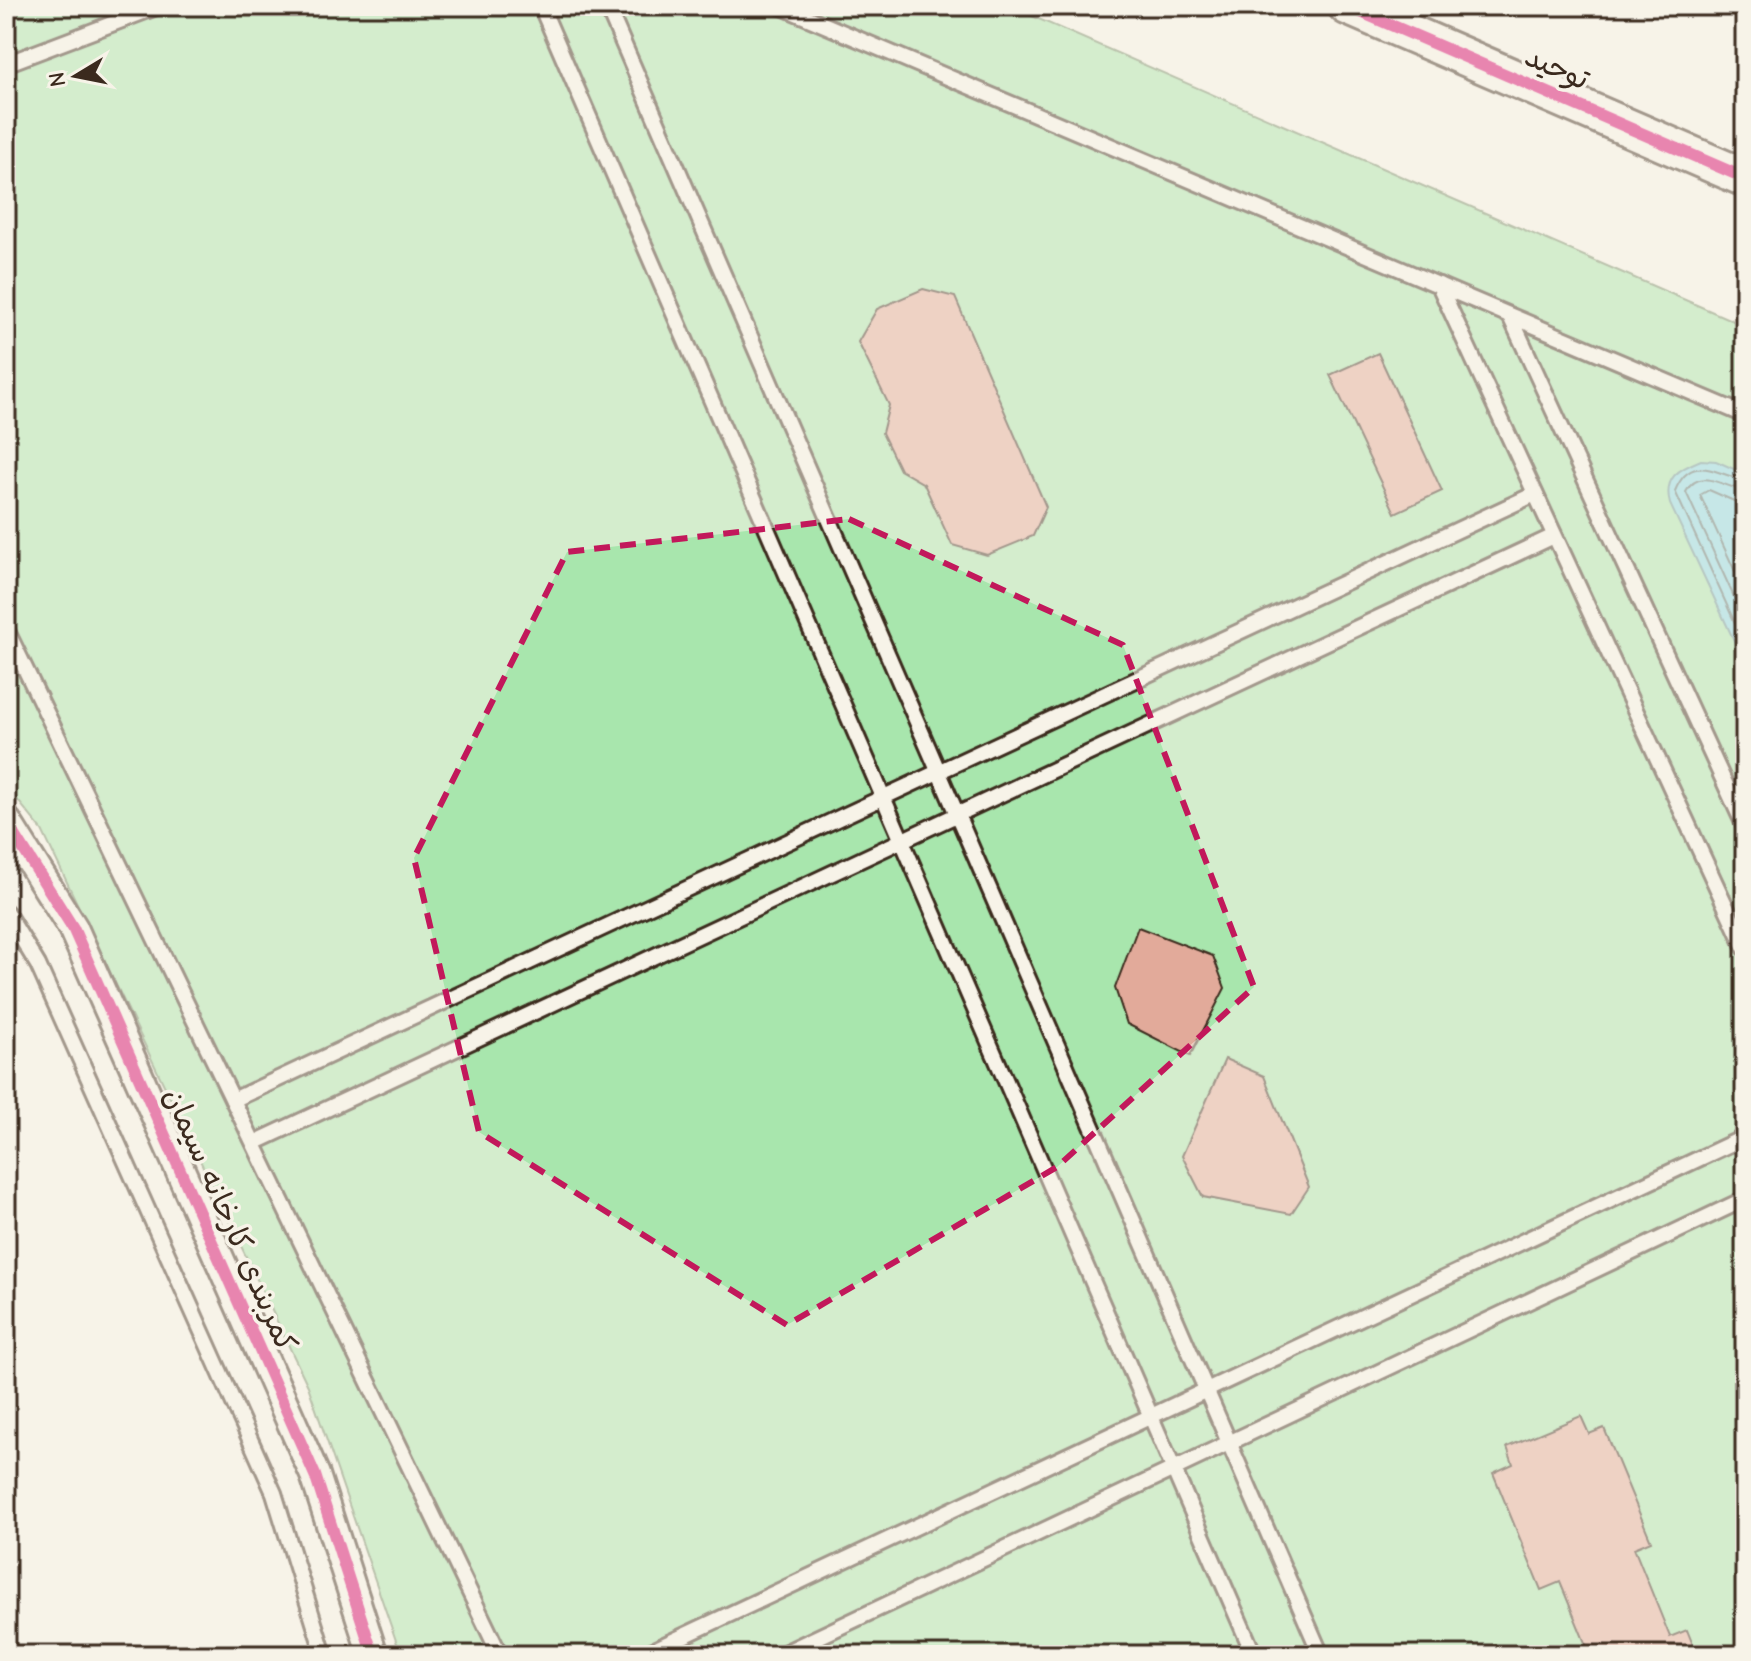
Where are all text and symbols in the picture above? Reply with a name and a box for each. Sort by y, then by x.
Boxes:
north arrow [36,36,116,116]
street label: توحید [1520,39,1595,98]
text: N [43,70,71,89]
street label: کمربندی کارخانه سیمان [156,1083,304,1357]

